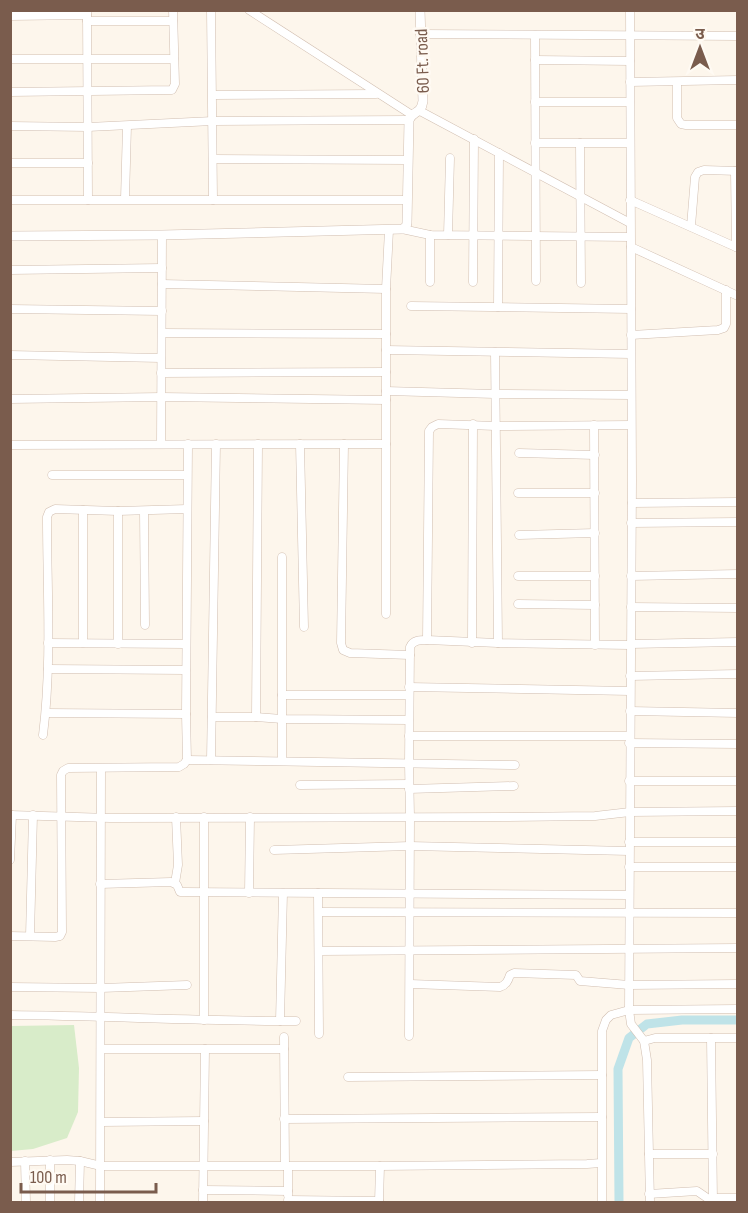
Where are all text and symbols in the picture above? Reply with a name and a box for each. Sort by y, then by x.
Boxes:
north arrow [670,18,730,78]
text: उ [695,25,705,44]
street label: 60 Ft. road [411,28,434,94]
scale bar [21,1156,156,1194]
text: 100 m [30,1167,67,1188]

